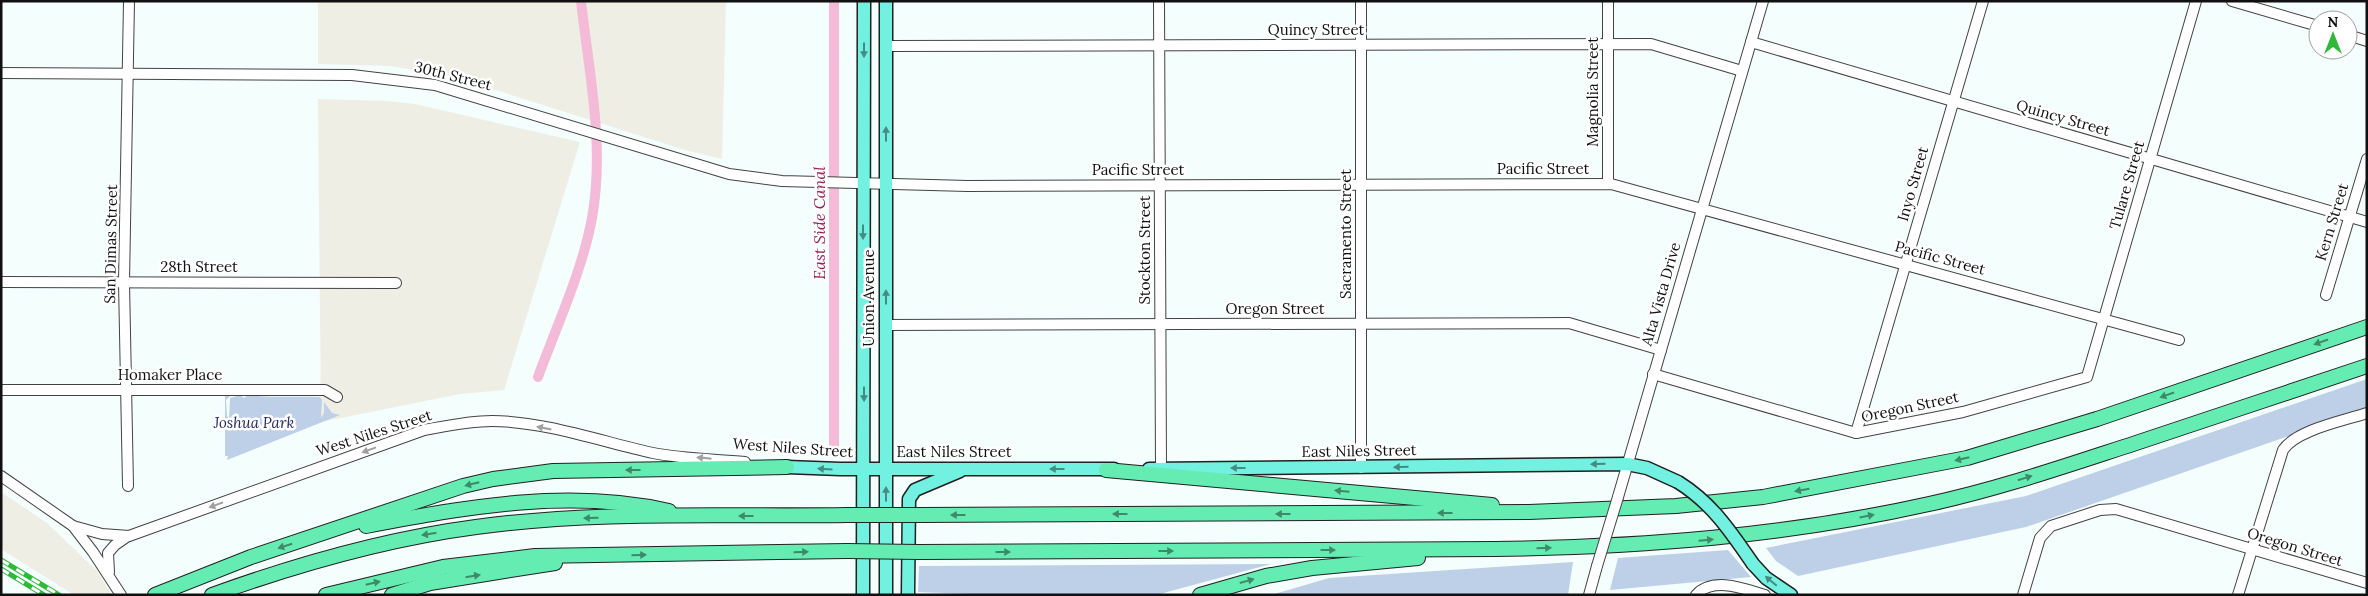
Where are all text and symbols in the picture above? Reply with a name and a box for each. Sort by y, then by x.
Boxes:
north arrow [2308,10,2358,60]
text: N [2328,13,2339,31]
street label: Quincy Street [1268,20,1364,39]
street label: Magnolia Street [1583,37,1602,147]
one-way arrow [860,42,868,58]
street label: 30th Street [413,57,494,94]
street label: Quincy Street [2014,95,2112,140]
one-way arrow [882,126,890,142]
street label: Tulare Street [2105,138,2148,231]
street label: Inyo Street [1893,144,1932,223]
street label: Pacific Street [1497,159,1590,178]
street label: Pacific Street [1092,160,1185,179]
water label: East Side Canal [809,166,829,280]
street label: Sacramento Street [1336,169,1355,299]
street label: Kern Street [2311,181,2352,263]
street label: San Dimas Street [100,184,121,304]
street label: Stockton Street [1135,195,1154,305]
one-way arrow [859,224,867,240]
street label: Pacific Street [1893,236,1988,279]
street label: Alta Vista Drive [1636,240,1684,349]
street label: Union Avenue [859,249,878,347]
street label: 28th Street [160,257,238,276]
one-way arrow [882,288,890,304]
street label: Oregon Street [1225,299,1325,318]
one-way arrow [2313,339,2328,347]
street label: Homaker Place [118,365,222,384]
one-way arrow [860,386,868,402]
street label: Oregon Street [1859,387,1960,426]
one-way arrow [2159,391,2174,399]
street label: West Niles Street [314,405,434,460]
park label: Joshua Park [213,413,294,432]
one-way arrow [536,424,552,432]
street label: West Niles Street [732,434,854,461]
street label: East Niles Street [1301,440,1417,461]
street label: East Niles Street [896,442,1012,461]
one-way arrow [361,446,376,454]
one-way arrow [695,454,711,462]
one-way arrow [1954,455,1969,463]
one-way arrow [1590,461,1606,469]
one-way arrow [1392,463,1408,471]
one-way arrow [817,464,833,472]
one-way arrow [1230,464,1246,472]
one-way arrow [1049,465,1065,473]
one-way arrow [625,466,641,474]
one-way arrow [2017,474,2032,481]
one-way arrow [465,480,480,488]
one-way arrow [882,485,890,501]
one-way arrow [1794,486,1810,494]
one-way arrow [1333,487,1349,495]
one-way arrow [208,501,223,509]
one-way arrow [1437,509,1453,517]
one-way arrow [1112,510,1128,518]
one-way arrow [1274,510,1290,518]
one-way arrow [949,511,965,519]
one-way arrow [737,512,753,520]
one-way arrow [1859,512,1874,520]
one-way arrow [583,514,599,522]
street label: Oregon Street [2245,523,2345,570]
one-way arrow [421,530,437,538]
one-way arrow [1698,535,1714,543]
one-way arrow [277,543,292,550]
one-way arrow [1536,544,1552,552]
one-way arrow [1320,546,1336,554]
one-way arrow [1158,547,1174,555]
one-way arrow [793,548,809,556]
one-way arrow [995,548,1011,556]
one-way arrow [631,550,647,558]
one-way arrow [465,572,481,580]
one-way arrow [1764,575,1777,586]
one-way arrow [1240,577,1255,585]
one-way arrow [366,578,381,586]

